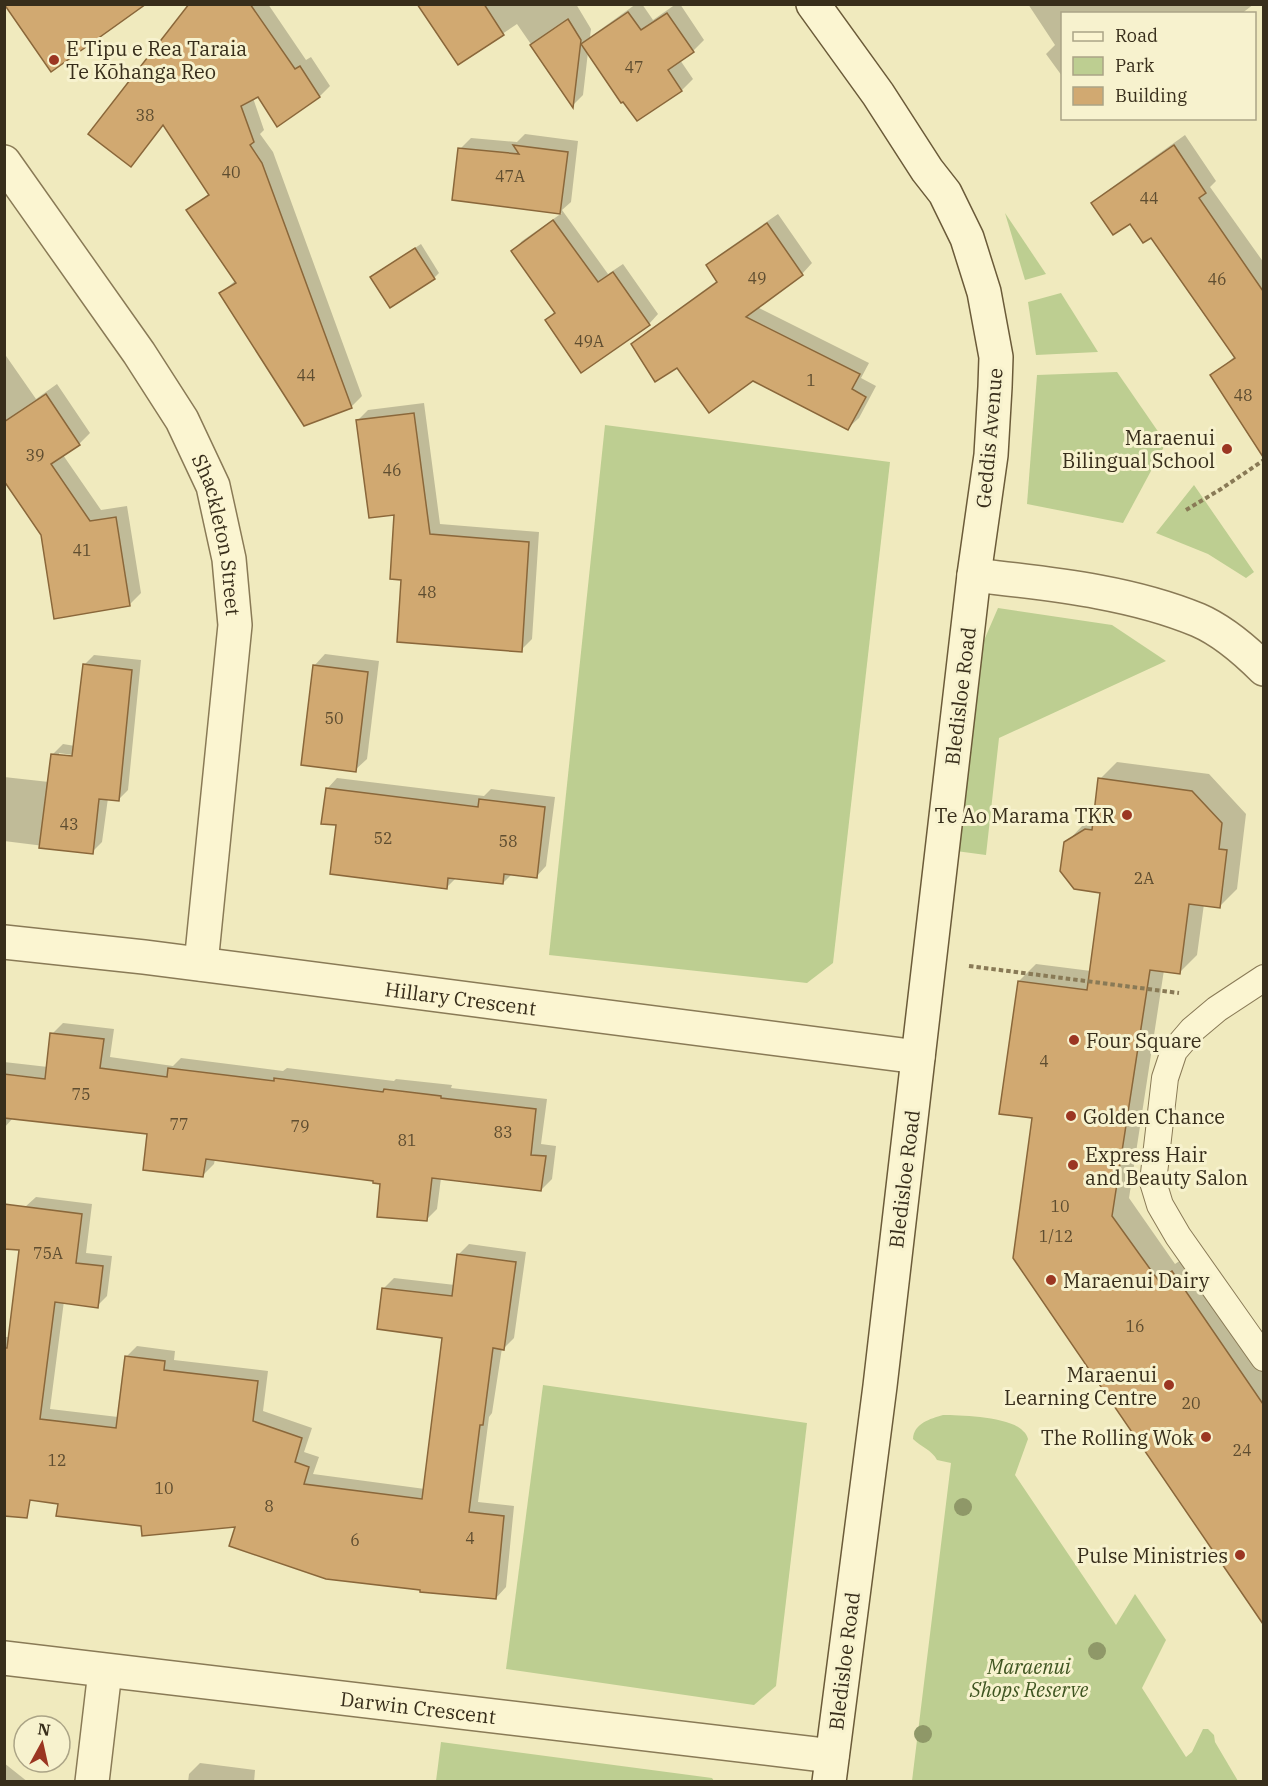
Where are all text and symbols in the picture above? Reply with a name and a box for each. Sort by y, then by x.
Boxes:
legend [1061,12,1256,120]
text: Road [1115,24,1158,47]
place label: E Tipu e Rea Taraia Te Kōhanga Reo [66,35,247,85]
marker: E Tipu e Rea Taraia Te Kōhanga Reo [47,53,61,67]
text: Park [1115,54,1155,77]
house number: 47 [624,57,644,77]
text: Building [1115,84,1187,107]
house number: 38 [135,105,155,125]
house number: 40 [221,162,241,182]
house number: 47A [495,166,525,186]
house number: 44 [1139,188,1159,208]
house number: 49 [747,268,767,288]
house number: 46 [1207,269,1227,289]
house number: 49A [574,331,604,351]
house number: 44 [296,365,316,385]
street label: Geddis Avenue [969,367,1009,509]
house number: 1 [806,370,816,390]
house number: 48 [1233,385,1253,405]
place label: Maraenui Bilingual School [1062,424,1215,474]
marker: Maraenui Bilingual School [1220,442,1234,456]
house number: 39 [25,445,45,465]
street label: Shackleton Street [186,449,248,617]
house number: 46 [382,460,402,480]
house number: 41 [72,540,92,560]
house number: 48 [417,582,437,602]
street label: Bledisloe Road [938,625,982,767]
house number: 50 [324,708,344,728]
place label: Te Ao Marama TKR [935,802,1116,829]
marker: Te Ao Marama TKR [1120,808,1134,822]
house number: 43 [59,814,79,834]
house number: 52 [373,828,393,848]
house number: 58 [498,831,518,851]
house number: 2A [1134,868,1154,888]
street label: Hillary Crescent [383,975,538,1021]
place label: Four Square [1086,1027,1201,1054]
marker: Four Square [1067,1033,1081,1047]
house number: 4 [1039,1051,1049,1071]
house number: 75 [71,1084,91,1104]
place label: Golden Chance [1083,1103,1225,1130]
street label: Bledisloe Road [882,1108,926,1250]
marker: Golden Chance [1064,1109,1078,1123]
house number: 77 [169,1114,189,1134]
house number: 79 [290,1116,310,1136]
house number: 83 [493,1122,513,1142]
house number: 81 [397,1130,417,1150]
place label: Express Hair and Beauty Salon [1085,1141,1248,1191]
marker: Express Hair and Beauty Salon [1066,1158,1080,1172]
house number: 10 [1050,1196,1070,1216]
house number: 1/12 [1039,1226,1073,1246]
house number: 75A [33,1243,63,1263]
place label: Maraenui Dairy [1063,1267,1210,1294]
marker: Maraenui Dairy [1044,1273,1058,1287]
house number: 16 [1125,1316,1145,1336]
place label: Maraenui Learning Centre [1004,1361,1157,1411]
marker: Maraenui Learning Centre [1162,1378,1176,1392]
house number: 20 [1181,1393,1201,1413]
place label: The Rolling Wok [1041,1424,1194,1451]
marker: The Rolling Wok [1199,1430,1213,1444]
house number: 24 [1232,1440,1252,1460]
house number: 12 [47,1450,67,1470]
house number: 10 [154,1478,174,1498]
house number: 8 [264,1496,274,1516]
house number: 4 [465,1528,475,1548]
house number: 6 [350,1530,360,1550]
place label: Pulse Ministries [1077,1542,1228,1569]
marker: Pulse Ministries [1233,1548,1247,1562]
street label: Bledisloe Road [822,1590,866,1732]
park label: Maraenui Shops Reserve [969,1653,1088,1703]
street label: Darwin Crescent [339,1684,497,1730]
north arrow [12,1714,72,1774]
text: N [36,1718,52,1740]

